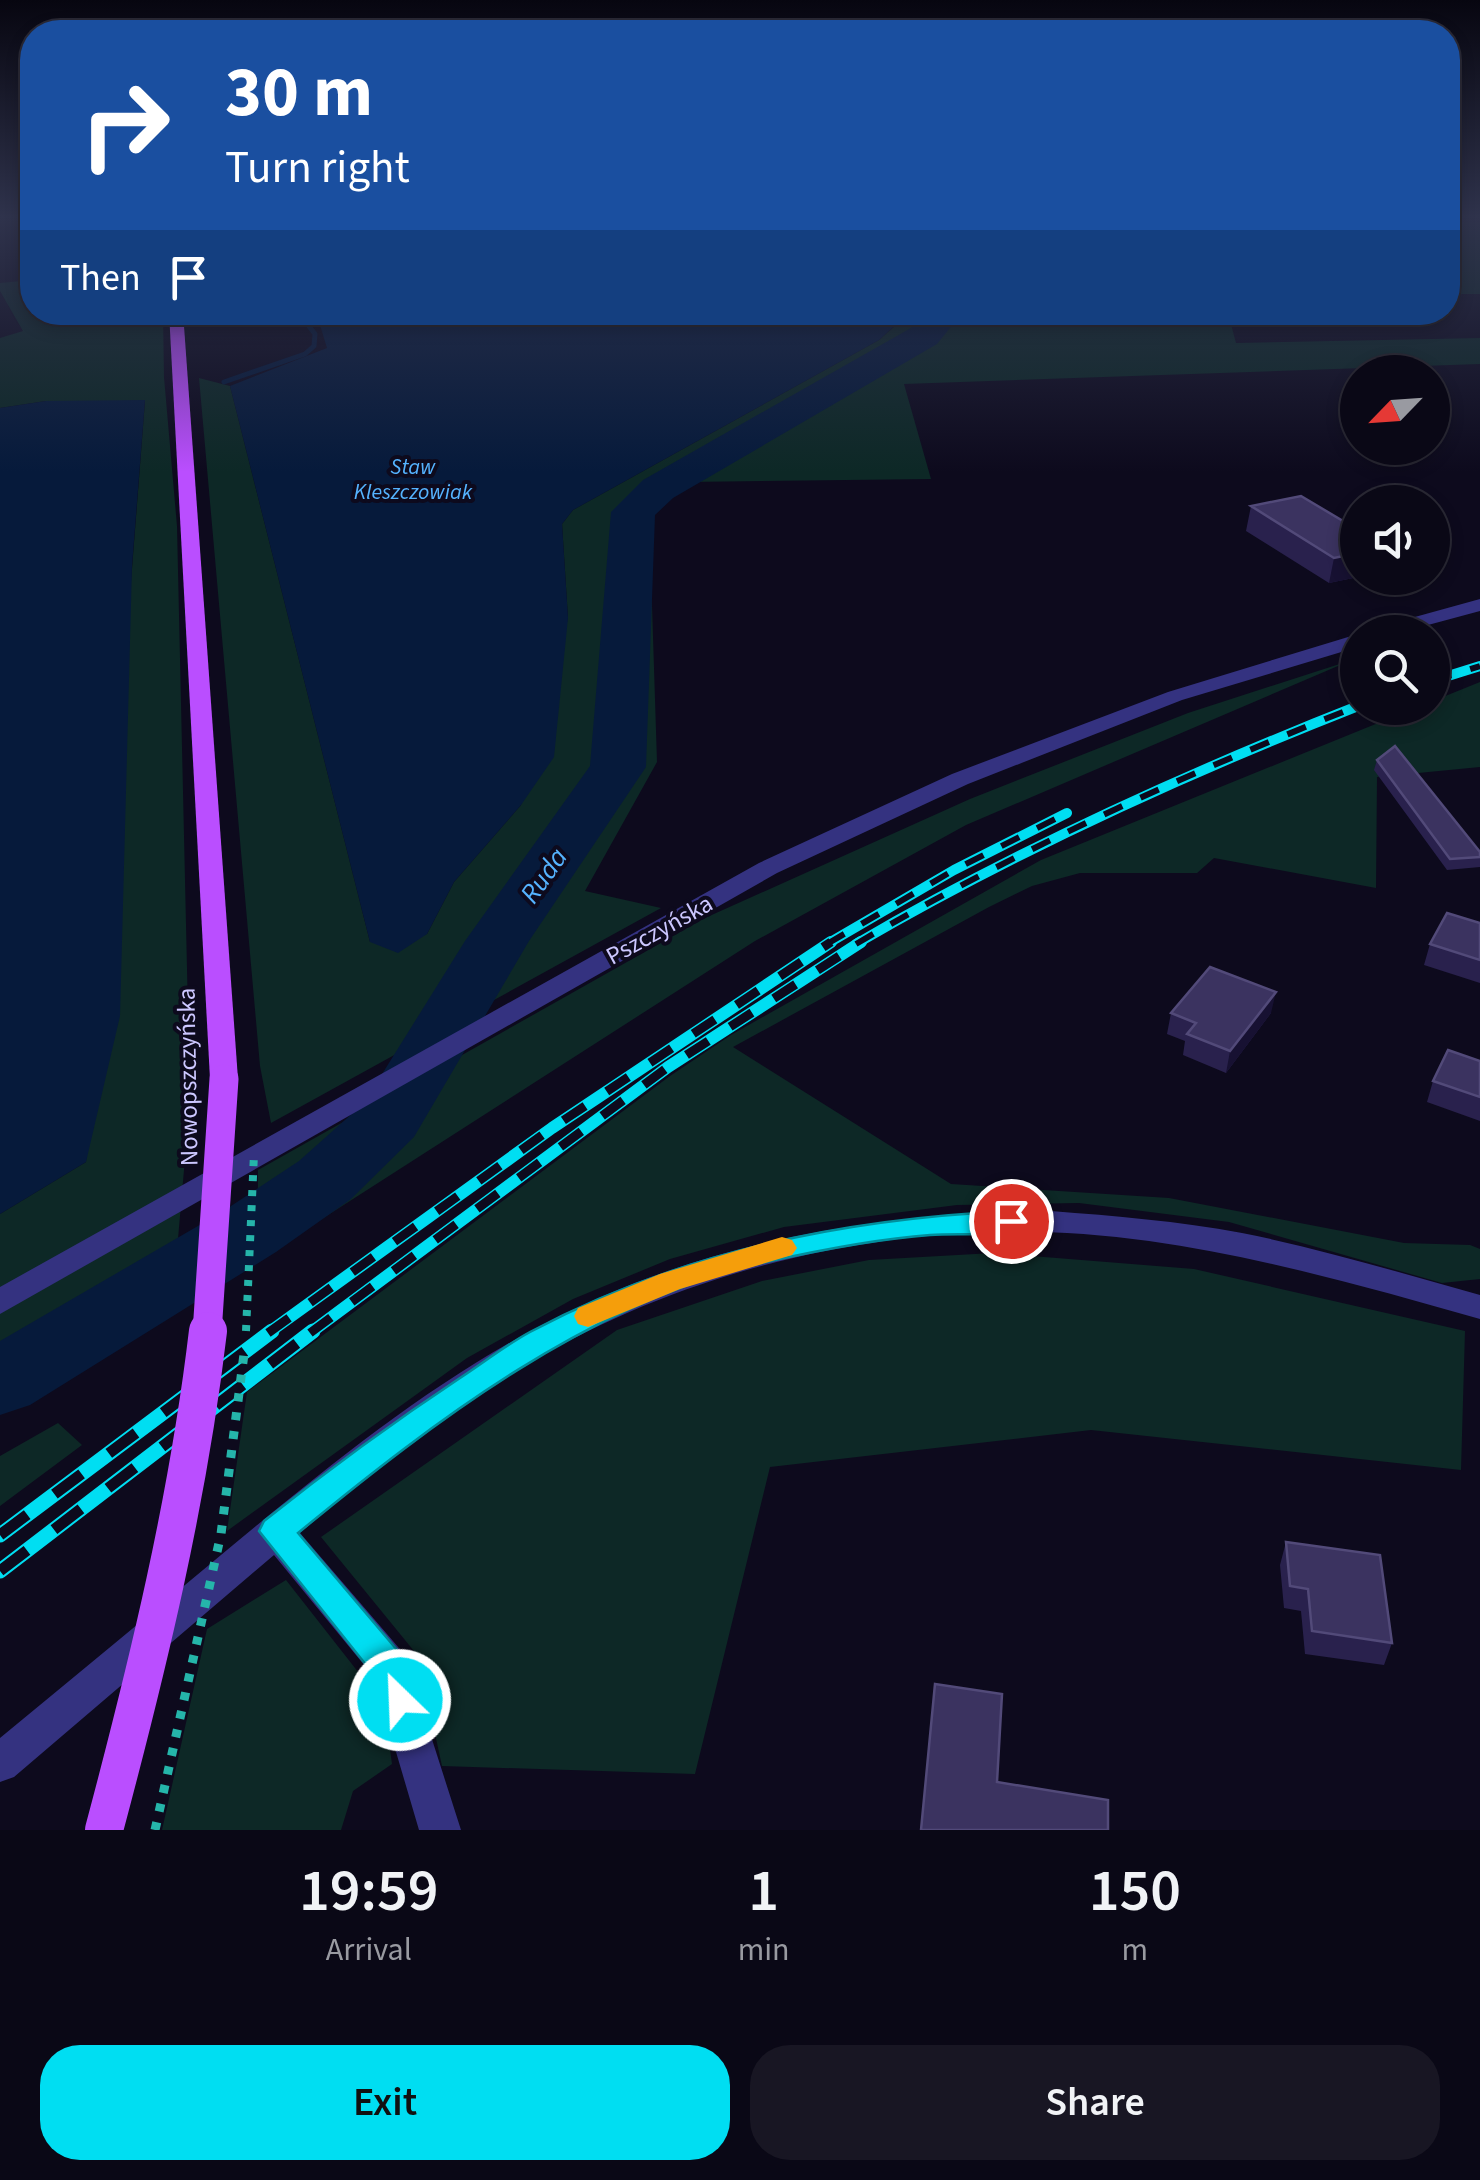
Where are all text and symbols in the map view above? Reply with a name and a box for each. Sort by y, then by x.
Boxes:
text: 30 m [225,43,373,143]
icon: right [60,60,190,190]
text: Turn right [225,136,410,200]
icon: arrive [161,250,216,305]
text: Then [60,251,141,305]
north arrow [1340,355,1450,465]
map controls [1340,355,1450,725]
water label: Staw Kleszczowiak [354,451,473,508]
button: sound [1340,485,1450,595]
button: search [1340,615,1450,725]
water label: Ruda [510,839,577,912]
street label: Pszczyńska [599,886,719,974]
street label: Nowopszczyńska [168,988,208,1166]
pin [969,1179,1054,1264]
icon: arrive [984,1194,1039,1249]
position arrow [348,1648,452,1752]
text: 19:59 [299,1849,439,1934]
text: 1 [748,1849,779,1934]
text: 150 [1089,1849,1181,1934]
text: Arrival [326,1927,412,1973]
text: min [738,1927,790,1973]
text: m [1122,1927,1148,1973]
button: Exit [40,2045,730,2160]
button: Share [750,2045,1440,2160]

